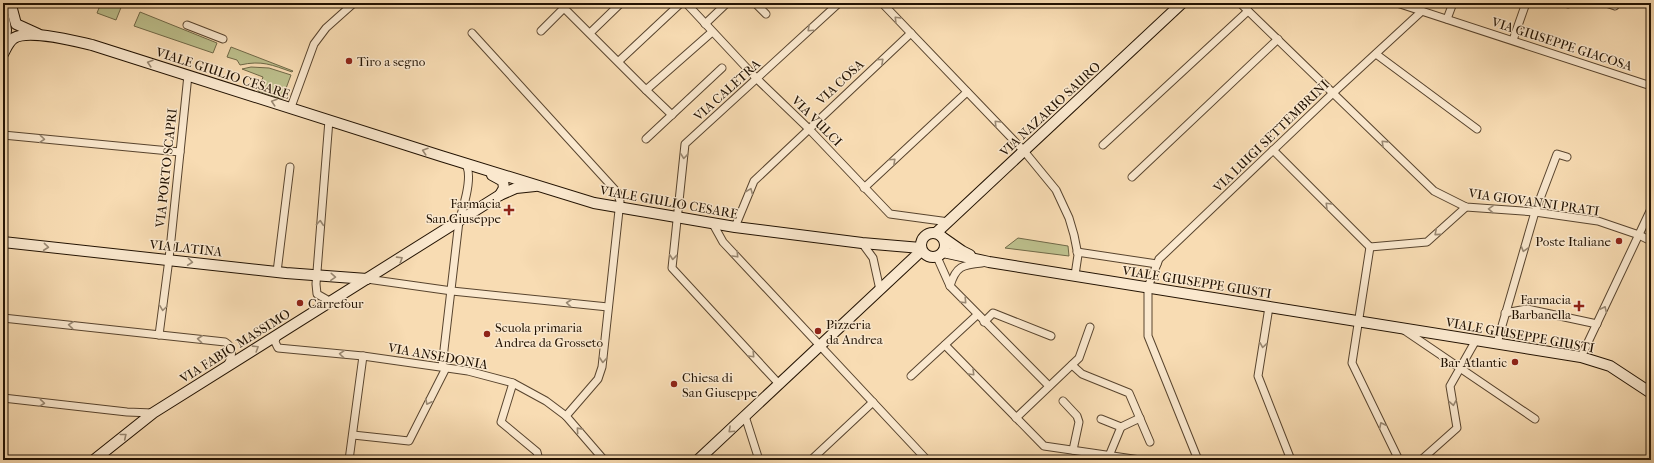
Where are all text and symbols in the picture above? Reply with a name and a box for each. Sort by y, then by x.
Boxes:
street label: VIA GIUSEPPE GIACOSA [1489,14,1635,74]
one-way arrow [894,16,902,24]
one-way arrow [807,25,815,32]
street label: VIALE GIULIO CESARE [153,44,292,102]
place label: Tiro a segno [357,54,426,69]
marker: Tiro a segno [344,56,354,66]
street label: VIA CALETRA [690,56,764,124]
street label: VIA COSA [813,56,867,108]
one-way arrow [876,58,884,65]
one-way arrow [147,59,154,68]
street label: VIA NAZARIO SAURO [996,59,1103,160]
street label: VIA LUIGI SETTEMBRINI [1209,77,1332,196]
street label: VIA VULCI [788,92,845,149]
one-way arrow [271,98,278,107]
street label: VIA PORTO SCAPRI [152,108,180,229]
one-way arrow [994,120,1002,128]
one-way arrow [39,134,45,143]
one-way arrow [1381,140,1389,148]
one-way arrow [421,147,428,156]
one-way arrow [679,153,688,159]
one-way arrow [888,158,896,166]
street label: VIALE GIULIO CESARE [598,182,739,222]
street label: VIA GIOVANNI PRATI [1467,185,1600,219]
one-way arrow [745,188,753,195]
place label: Farmacia San Giuseppe [426,196,502,226]
one-way arrow [1325,202,1333,210]
one-way arrow [1488,204,1494,213]
marker: Farmacia San Giuseppe [504,205,514,215]
one-way arrow [316,220,325,226]
one-way arrow [1434,228,1442,235]
place label: Poste Italiane [1535,234,1612,249]
marker: Poste Italiane [1614,236,1624,246]
street label: VIA LATINA [148,237,224,259]
one-way arrow [43,242,49,251]
one-way arrow [1520,246,1529,253]
one-way arrow [731,250,738,258]
one-way arrow [669,254,678,260]
one-way arrow [396,256,403,263]
one-way arrow [186,257,193,266]
street label: VIALE GIUSEPPE GIUSTI [1120,263,1273,301]
one-way arrow [330,272,336,281]
place label: Farmacia Barbanella [1511,292,1572,322]
place label: Carrefour [308,296,364,311]
one-way arrow [960,296,967,304]
marker: Carrefour [295,298,305,308]
one-way arrow [566,299,572,308]
marker: Farmacia Barbanella [1574,301,1584,311]
one-way arrow [158,305,167,311]
street label: VIA FABIO MASSIMO [176,306,293,387]
one-way arrow [1599,306,1607,313]
street label: VIALE GIUSEPPE GIUSTI [1443,314,1596,355]
place label: Pizzeria da Andrea [826,317,884,347]
place label: Scuola primaria Andrea da Grosseto [494,320,603,350]
one-way arrow [68,321,74,330]
marker: Pizzeria da Andrea [813,326,823,336]
marker: Scuola primaria Andrea da Grosseto [482,329,492,339]
one-way arrow [197,335,203,344]
street label: VIA ANSEDONIA [386,340,490,372]
one-way arrow [1259,342,1267,349]
one-way arrow [252,345,259,353]
one-way arrow [338,349,345,358]
one-way arrow [748,350,755,358]
place label: Bar Atlantic [1440,355,1507,370]
one-way arrow [599,357,608,363]
marker: Bar Atlantic [1510,357,1520,367]
one-way arrow [967,368,975,376]
place label: Chiesa di San Giuseppe [682,370,758,400]
marker: Chiesa di San Giuseppe [669,379,679,389]
one-way arrow [39,398,45,407]
one-way arrow [425,398,433,406]
one-way arrow [1448,400,1457,406]
one-way arrow [1379,421,1387,429]
one-way arrow [728,425,735,432]
one-way arrow [576,428,583,435]
one-way arrow [120,433,127,440]

